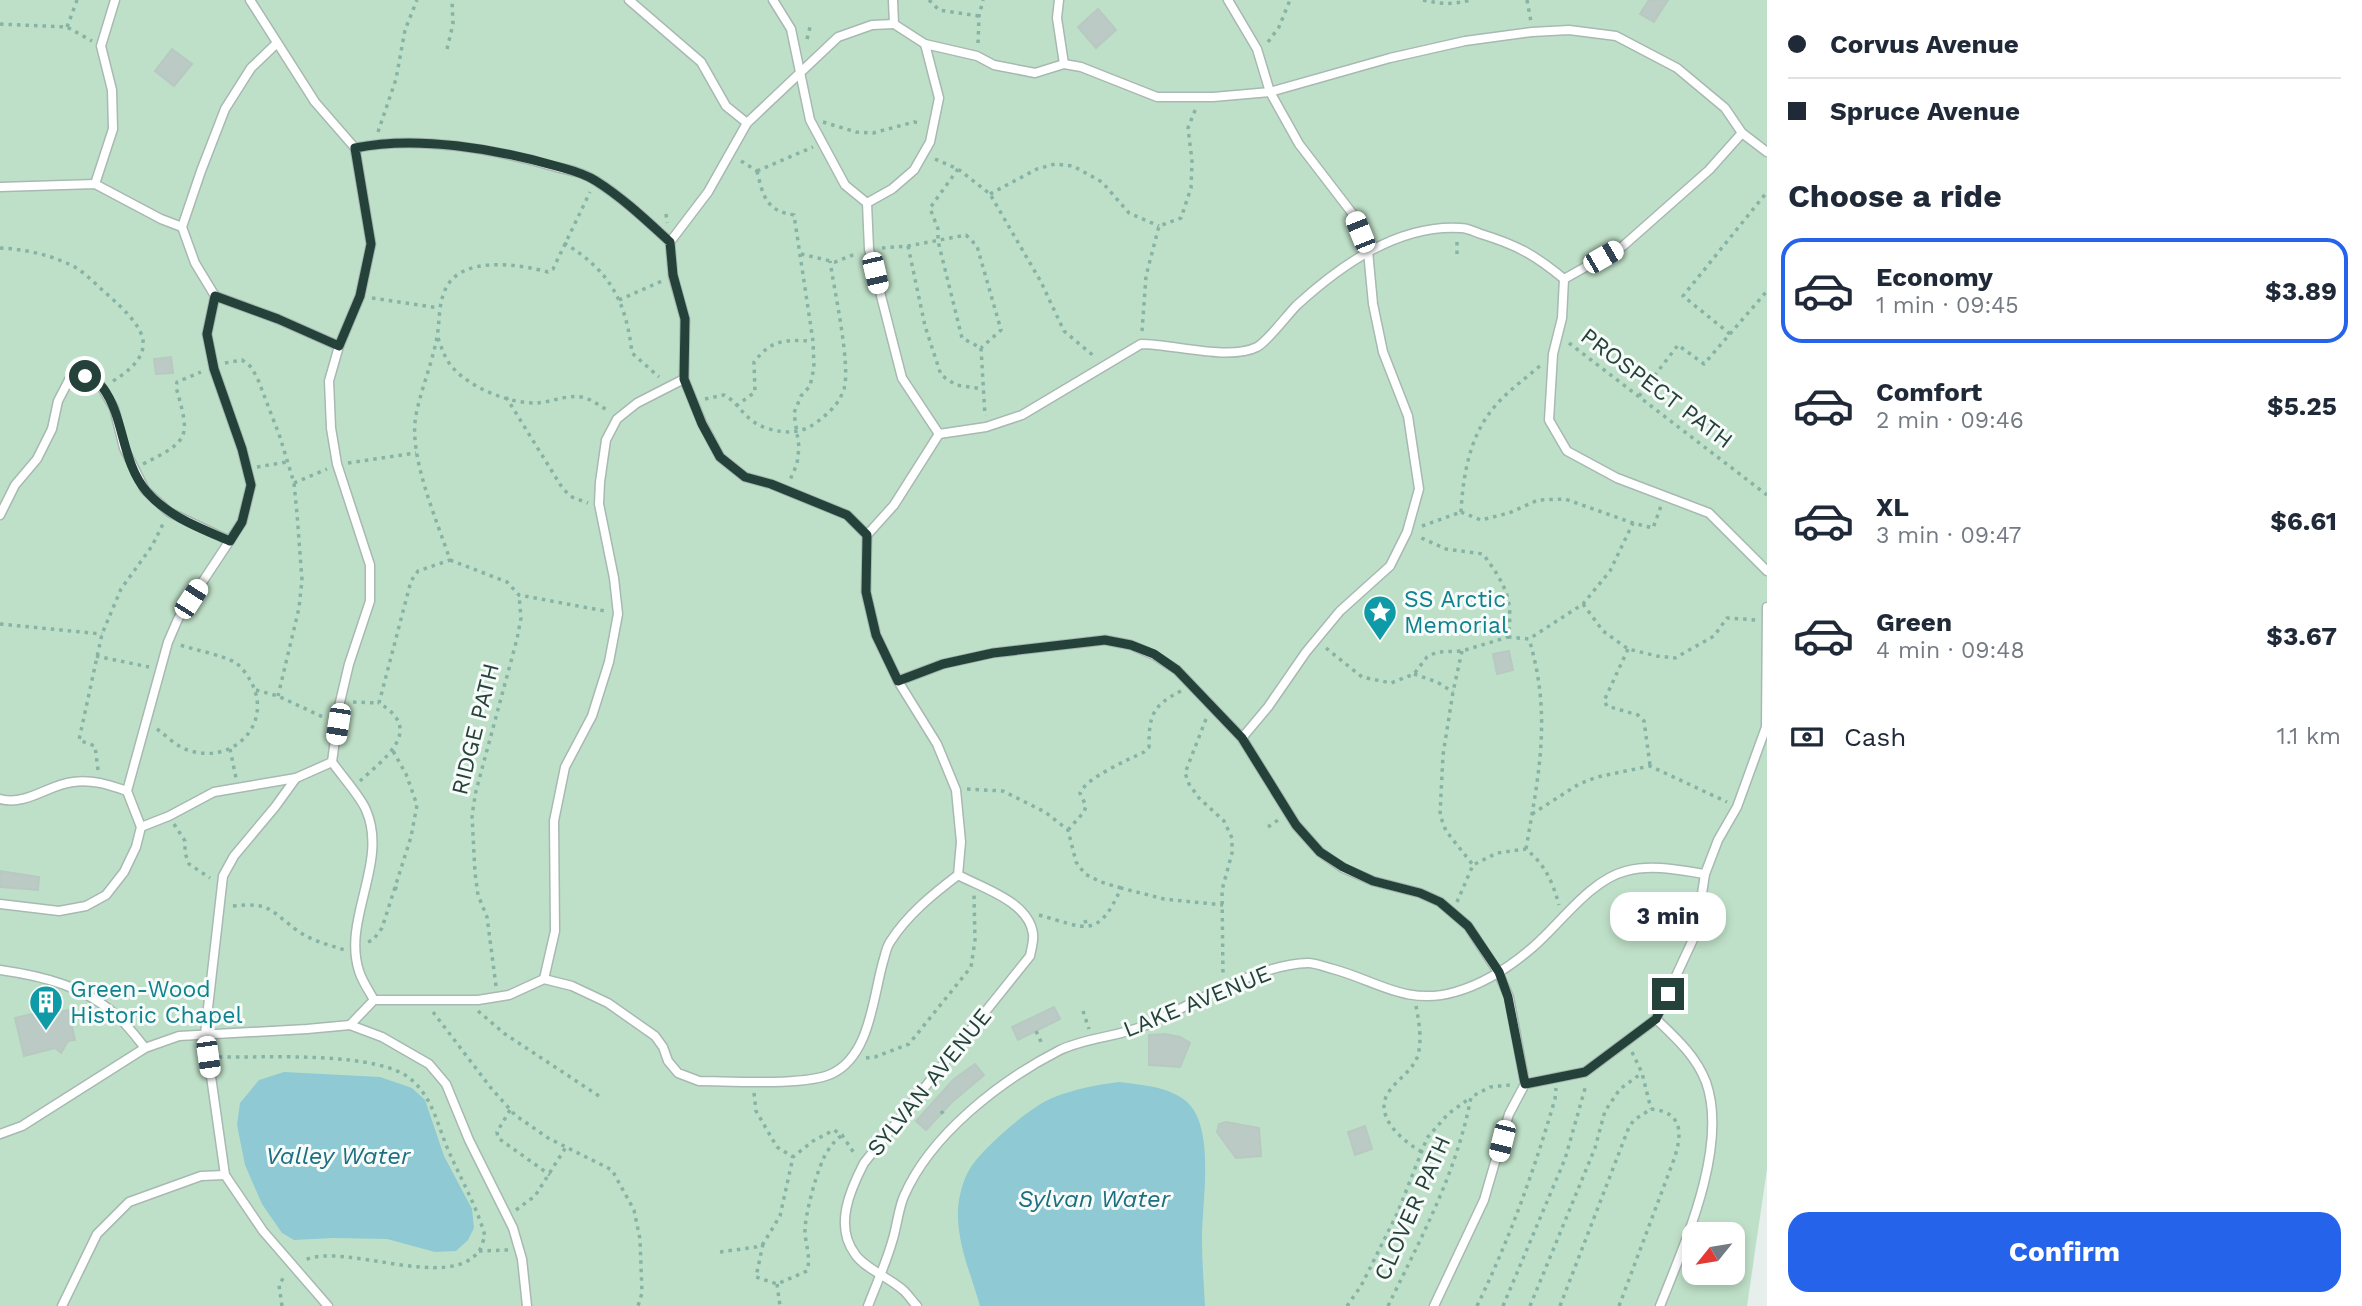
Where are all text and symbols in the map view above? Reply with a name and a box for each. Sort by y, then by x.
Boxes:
text: Corvus Avenue [1830,29,2019,59]
text: Spruce Avenue [1830,96,2020,126]
text: Choose a ride [1788,177,2002,215]
car [1343,209,1378,255]
car [1580,237,1627,277]
car [861,250,890,296]
icon: car [1792,259,1855,322]
text: Economy [1876,262,1993,292]
text: $3.89 [2265,276,2337,306]
text: 1 min · 09:45 [1876,292,2019,319]
street label: PROSPECT PATH [1575,322,1738,454]
route start [69,360,101,392]
icon: car [1792,374,1855,437]
text: Comfort [1876,377,1982,407]
text: $5.25 [2267,391,2337,421]
text: 2 min · 09:46 [1876,407,2024,434]
icon: car [1792,489,1855,552]
text: XL [1876,492,1909,522]
text: $6.61 [2270,506,2337,536]
text: 3 min · 09:47 [1876,522,2022,549]
car [171,576,212,622]
place label: SS Arctic Memorial [1404,586,1508,639]
place icon: SS Arctic Memorial [1361,593,1399,642]
icon: car [1792,604,1855,667]
text: Green [1876,607,1952,637]
text: $3.67 [2266,621,2337,651]
text: 4 min · 09:48 [1876,637,2025,664]
street label: RIDGE PATH [446,661,505,798]
car [325,702,352,746]
icon: cash [1788,718,1826,756]
text: Cash [1844,722,1906,752]
text: 1.1 km [2277,723,2341,750]
callout: 3 min [1610,892,1726,942]
text: 3 min [1637,903,1699,930]
street label: LAKE AVENUE [1119,960,1275,1043]
place label: Green-Wood Historic Chapel [70,976,243,1029]
route end [1652,978,1684,1010]
building icon: Green-Wood Historic Chapel [27,983,65,1032]
street label: SYLVAN AVENUE [862,1003,997,1162]
car [195,1035,222,1079]
car [1487,1118,1518,1164]
street label: CLOVER PATH [1369,1132,1456,1285]
water label: Valley Water [266,1142,412,1170]
water label: Sylvan Water [1018,1185,1172,1213]
button: Confirm [1788,1212,2341,1292]
north arrow [1682,1222,1745,1284]
map controls [1682,1222,1745,1285]

